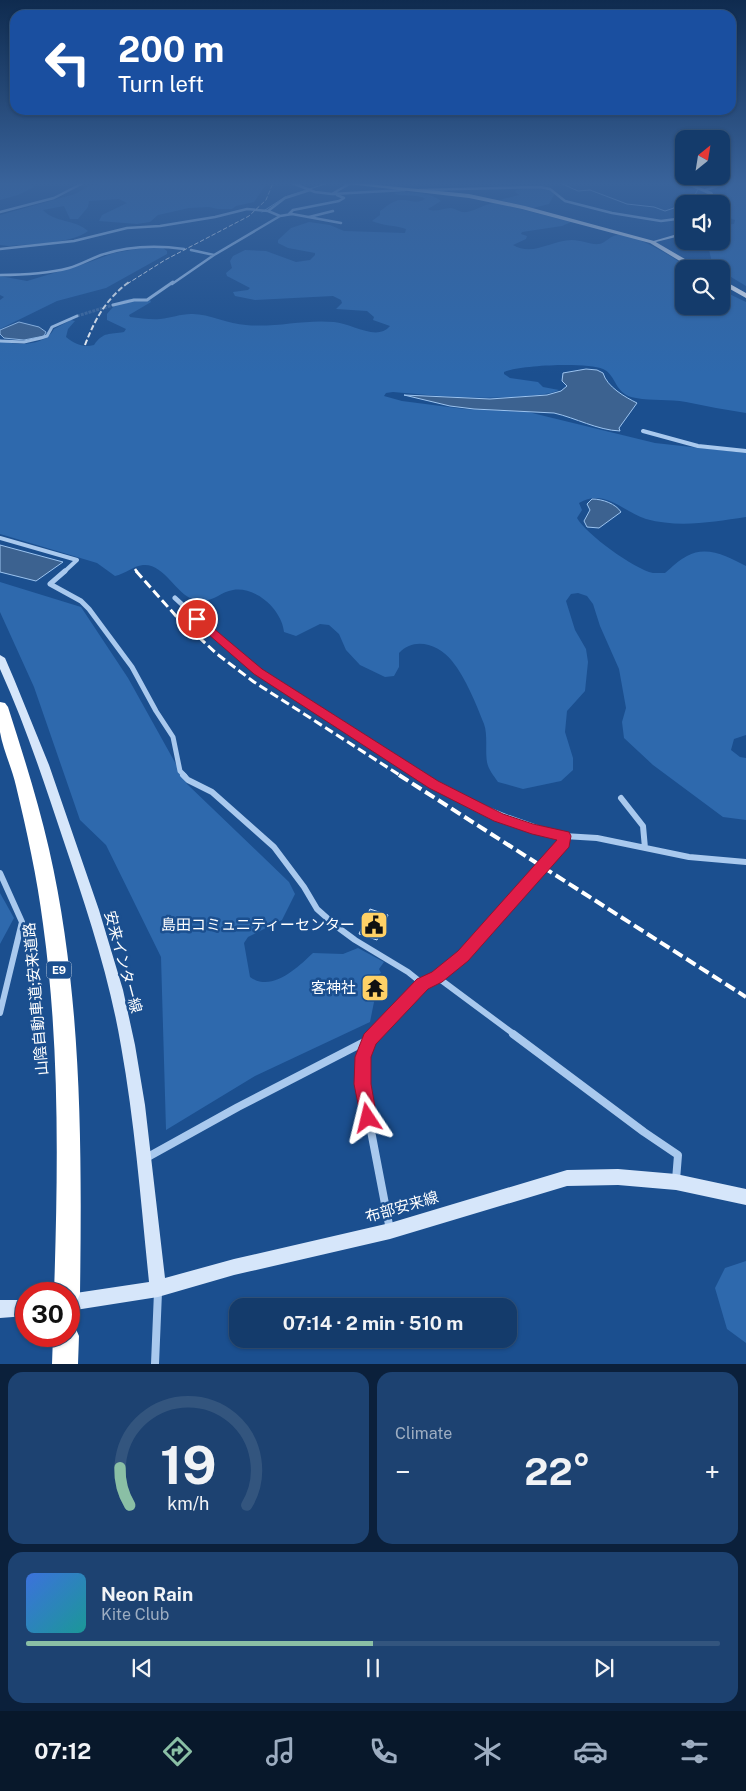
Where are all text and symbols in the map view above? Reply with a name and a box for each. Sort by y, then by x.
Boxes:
text: 200 m [118,29,224,70]
icon: left [35,30,100,95]
text: Turn left [118,71,204,97]
north arrow [675,130,730,185]
map controls [675,130,730,315]
button: sound [675,195,730,250]
button: search [675,260,730,315]
pin [176,598,218,640]
icon: arrive [183,605,211,633]
street label: 安来インター線 [102,909,145,1015]
public building icon: 島田コミュニティーセンター [359,910,389,940]
place label: 島田コミュニティーセンター [161,916,355,933]
street label: 山陰自動車道;安来道路 [20,922,51,1076]
road number: E9 [46,962,72,978]
temple icon: 客神社 [360,973,390,1003]
place label: 客神社 [311,979,356,996]
position arrow [341,1091,393,1143]
street label: 布部安来線 [363,1188,440,1225]
speed limit sign: 30 [15,1282,80,1347]
text: 07:14 · 2 min · 510 m [283,1312,463,1334]
text: Climate [395,1424,452,1443]
text: 19 [160,1435,217,1496]
text: 22° [524,1449,591,1494]
text: − [395,1455,411,1488]
text: + [704,1455,720,1488]
text: km/h [167,1493,210,1514]
text: Neon Rain [101,1583,193,1605]
text: Kite Club [101,1605,169,1624]
icon: previous [128,1654,156,1682]
icon: pause [359,1654,387,1682]
icon: next [590,1654,618,1682]
icon: directions [160,1734,195,1769]
icon: music [263,1734,298,1769]
icon: phone [366,1734,401,1769]
icon: climate [470,1734,505,1769]
icon: car [573,1734,608,1769]
icon: filters [677,1734,712,1769]
text: 07:12 [34,1738,91,1764]

